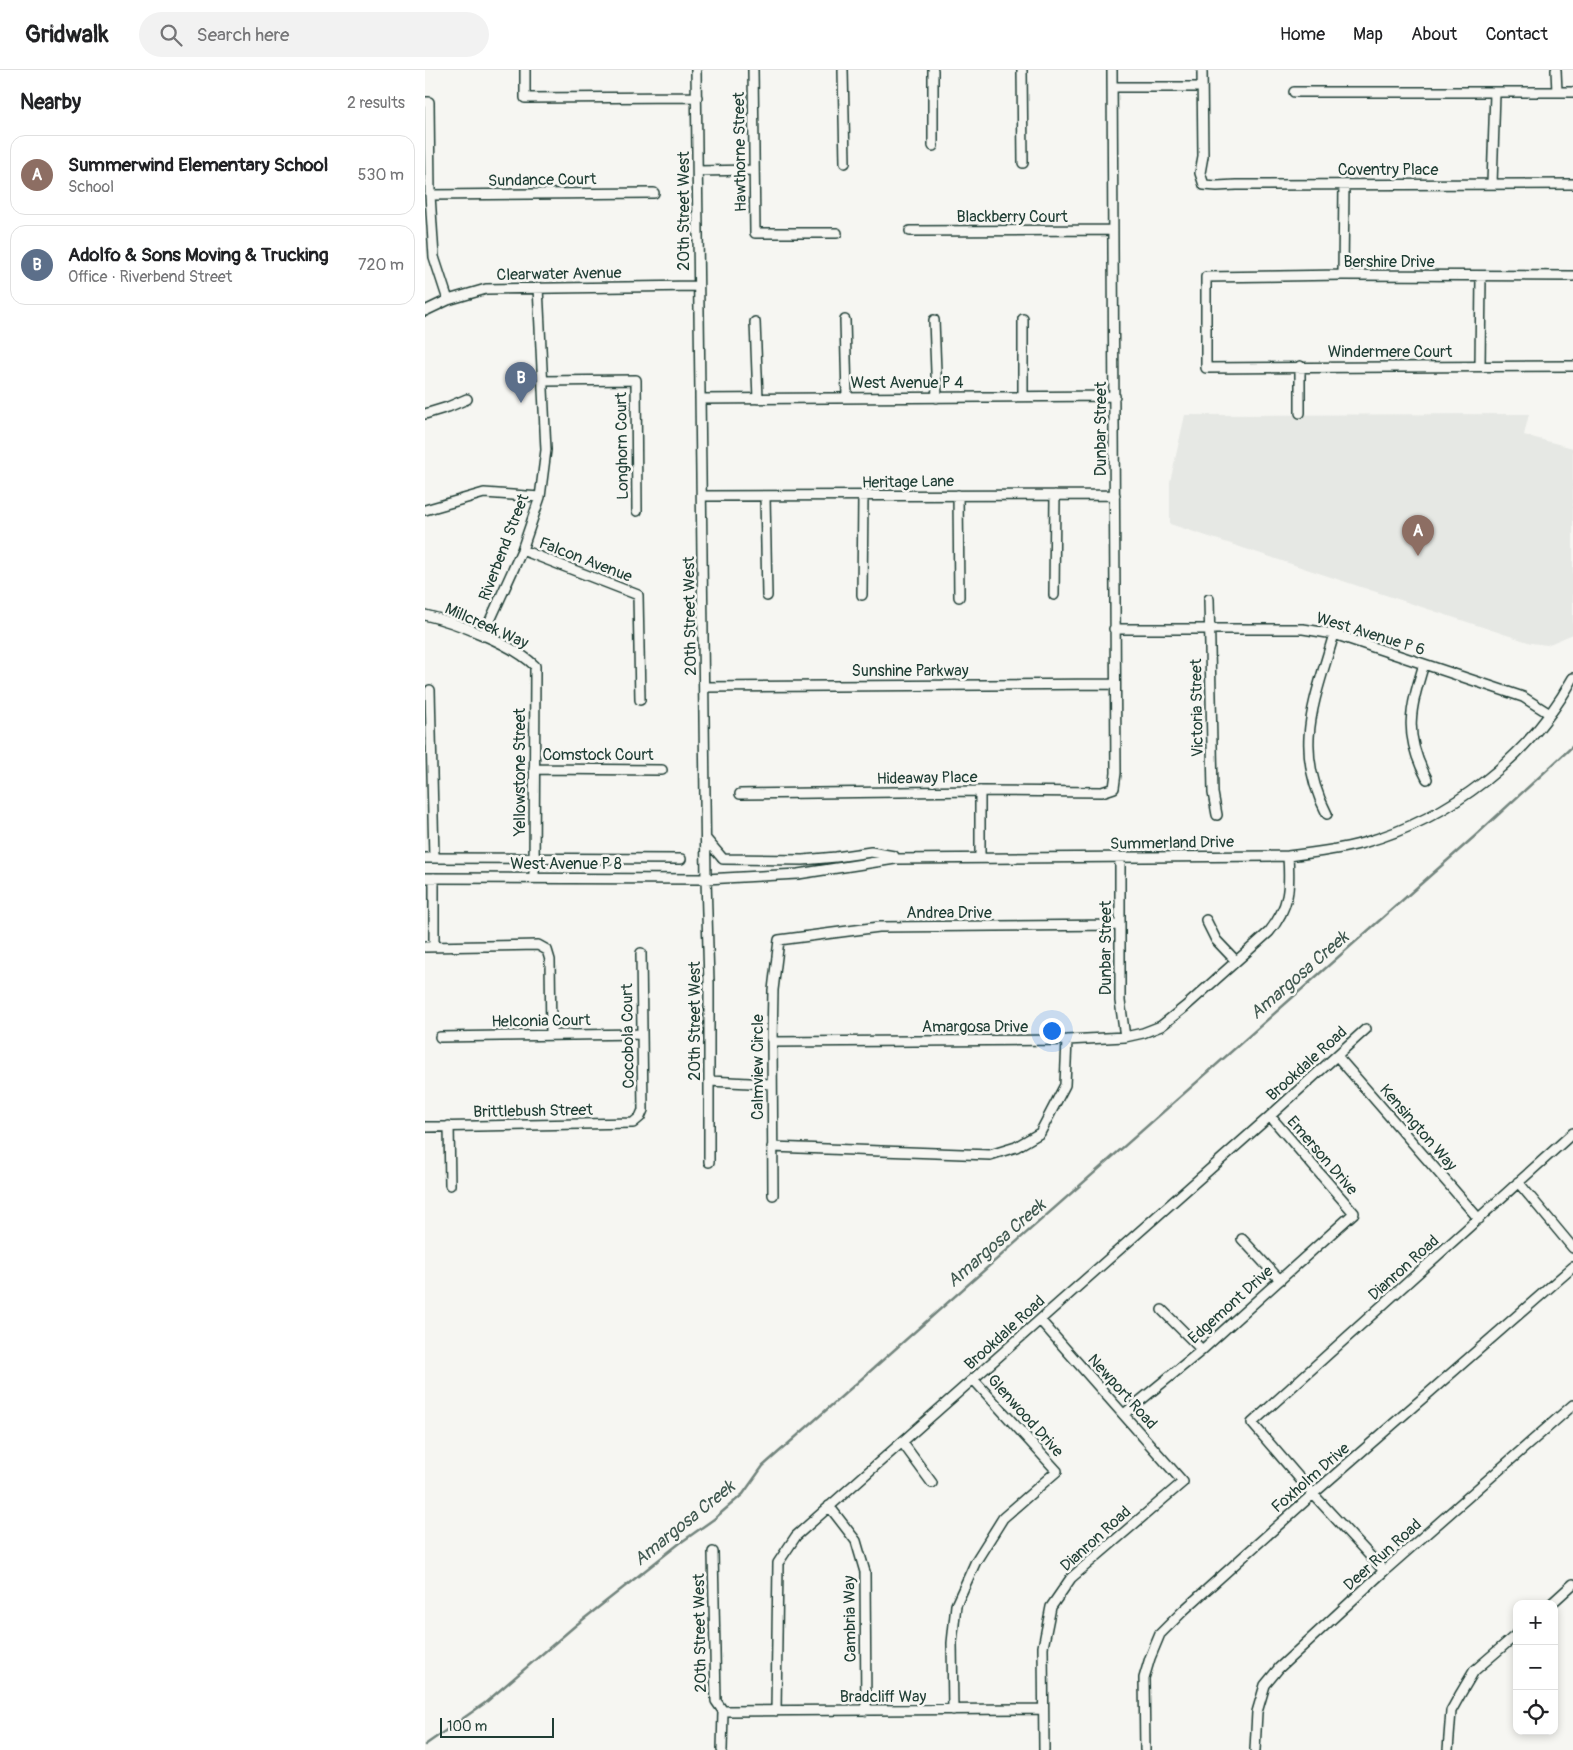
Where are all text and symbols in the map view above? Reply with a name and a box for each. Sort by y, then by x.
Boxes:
search box [139,12,489,57]
text: Gridwalk [25,20,109,49]
icon: search [157,21,185,49]
text: Search here [197,23,289,47]
text: Home [1280,23,1325,46]
text: Map [1353,23,1383,46]
text: About [1411,23,1457,46]
text: Contact [1485,23,1548,46]
text: Nearby [20,89,81,116]
street label: Hawthorne Street [729,91,751,212]
text: 2 results [347,93,405,113]
street label: 20th Street West [674,151,694,271]
text: Summerwind Elementary School [68,153,328,177]
street label: Coventry Place [1338,160,1438,180]
text: A [32,165,42,185]
text: 530 m [358,165,404,185]
street label: Sundance Court [488,169,597,191]
text: School [68,177,114,197]
street label: Blackberry Court [956,207,1068,227]
text: Adolfo & Sons Moving & Trucking [68,243,328,267]
street label: Bershire Drive [1343,252,1435,272]
text: B [32,255,42,275]
text: 720 m [358,255,404,275]
street label: Clearwater Avenue [496,263,622,285]
text: Office · Riverbend Street [68,267,232,287]
street label: Windermere Court [1328,342,1453,362]
pin: B [505,362,537,403]
street label: West Avenue P 4 [851,373,963,393]
street label: Dunbar Street [1091,381,1111,476]
street label: Longhorn Court [611,391,633,500]
street label: Heritage Lane [862,471,954,493]
street label: Riverbend Street [474,491,534,603]
pin: A [1402,515,1434,556]
street label: Falcon Avenue [536,533,635,587]
street label: 20th Street West [679,556,701,676]
street label: Millcreek Way [442,599,532,653]
street label: West Avenue P 6 [1314,608,1428,660]
street label: Victoria Street [1186,658,1208,757]
street label: Sunshine Parkway [851,661,969,681]
street label: Yellowstone Street [510,707,530,837]
street label: Comstock Court [542,745,654,765]
street label: Hideaway Place [876,767,978,789]
street label: Summerland Drive [1110,832,1234,854]
street label: West Avenue P 8 [510,854,622,874]
street label: Dunbar Street [1096,900,1116,995]
street label: Andrea Drive [906,903,992,923]
water label: Amargosa Creek [1245,925,1355,1025]
street label: 20th Street West [685,961,705,1081]
street label: Cocobola Court [617,983,639,1089]
street label: Helconia Court [491,1010,591,1032]
street label: Calmview Circle [748,1014,768,1120]
street label: Amargosa Drive [922,1017,1028,1037]
your location [1039,1018,1065,1044]
street label: Brookdale Road [1262,1022,1351,1105]
street label: Kensington Way [1375,1080,1461,1175]
street label: Brittlebush Street [473,1100,594,1122]
street label: Emerson Drive [1282,1112,1362,1199]
water label: Amargosa Creek [942,1193,1052,1293]
street label: Dianron Road [1364,1231,1443,1305]
street label: Edgemont Drive [1184,1261,1277,1348]
street label: Brookdale Road [960,1291,1049,1374]
street label: Newport Road [1083,1350,1161,1433]
street label: Glenwood Drive [983,1370,1068,1461]
street label: Foxholm Drive [1267,1438,1354,1517]
water label: Amargosa Creek [629,1475,741,1571]
street label: Dianron Road [1056,1502,1135,1576]
street label: Deer Run Road [1340,1515,1426,1595]
street label: 20th Street West [689,1573,711,1693]
street label: Cambria Way [839,1575,861,1663]
map controls [1513,1600,1558,1735]
button: + [1513,1600,1558,1645]
button: − [1513,1645,1558,1690]
street label: Bradcliff Way [840,1687,927,1707]
button: locate [1513,1690,1558,1735]
scale bar [440,1715,554,1738]
text: 100 m [447,1718,487,1735]

